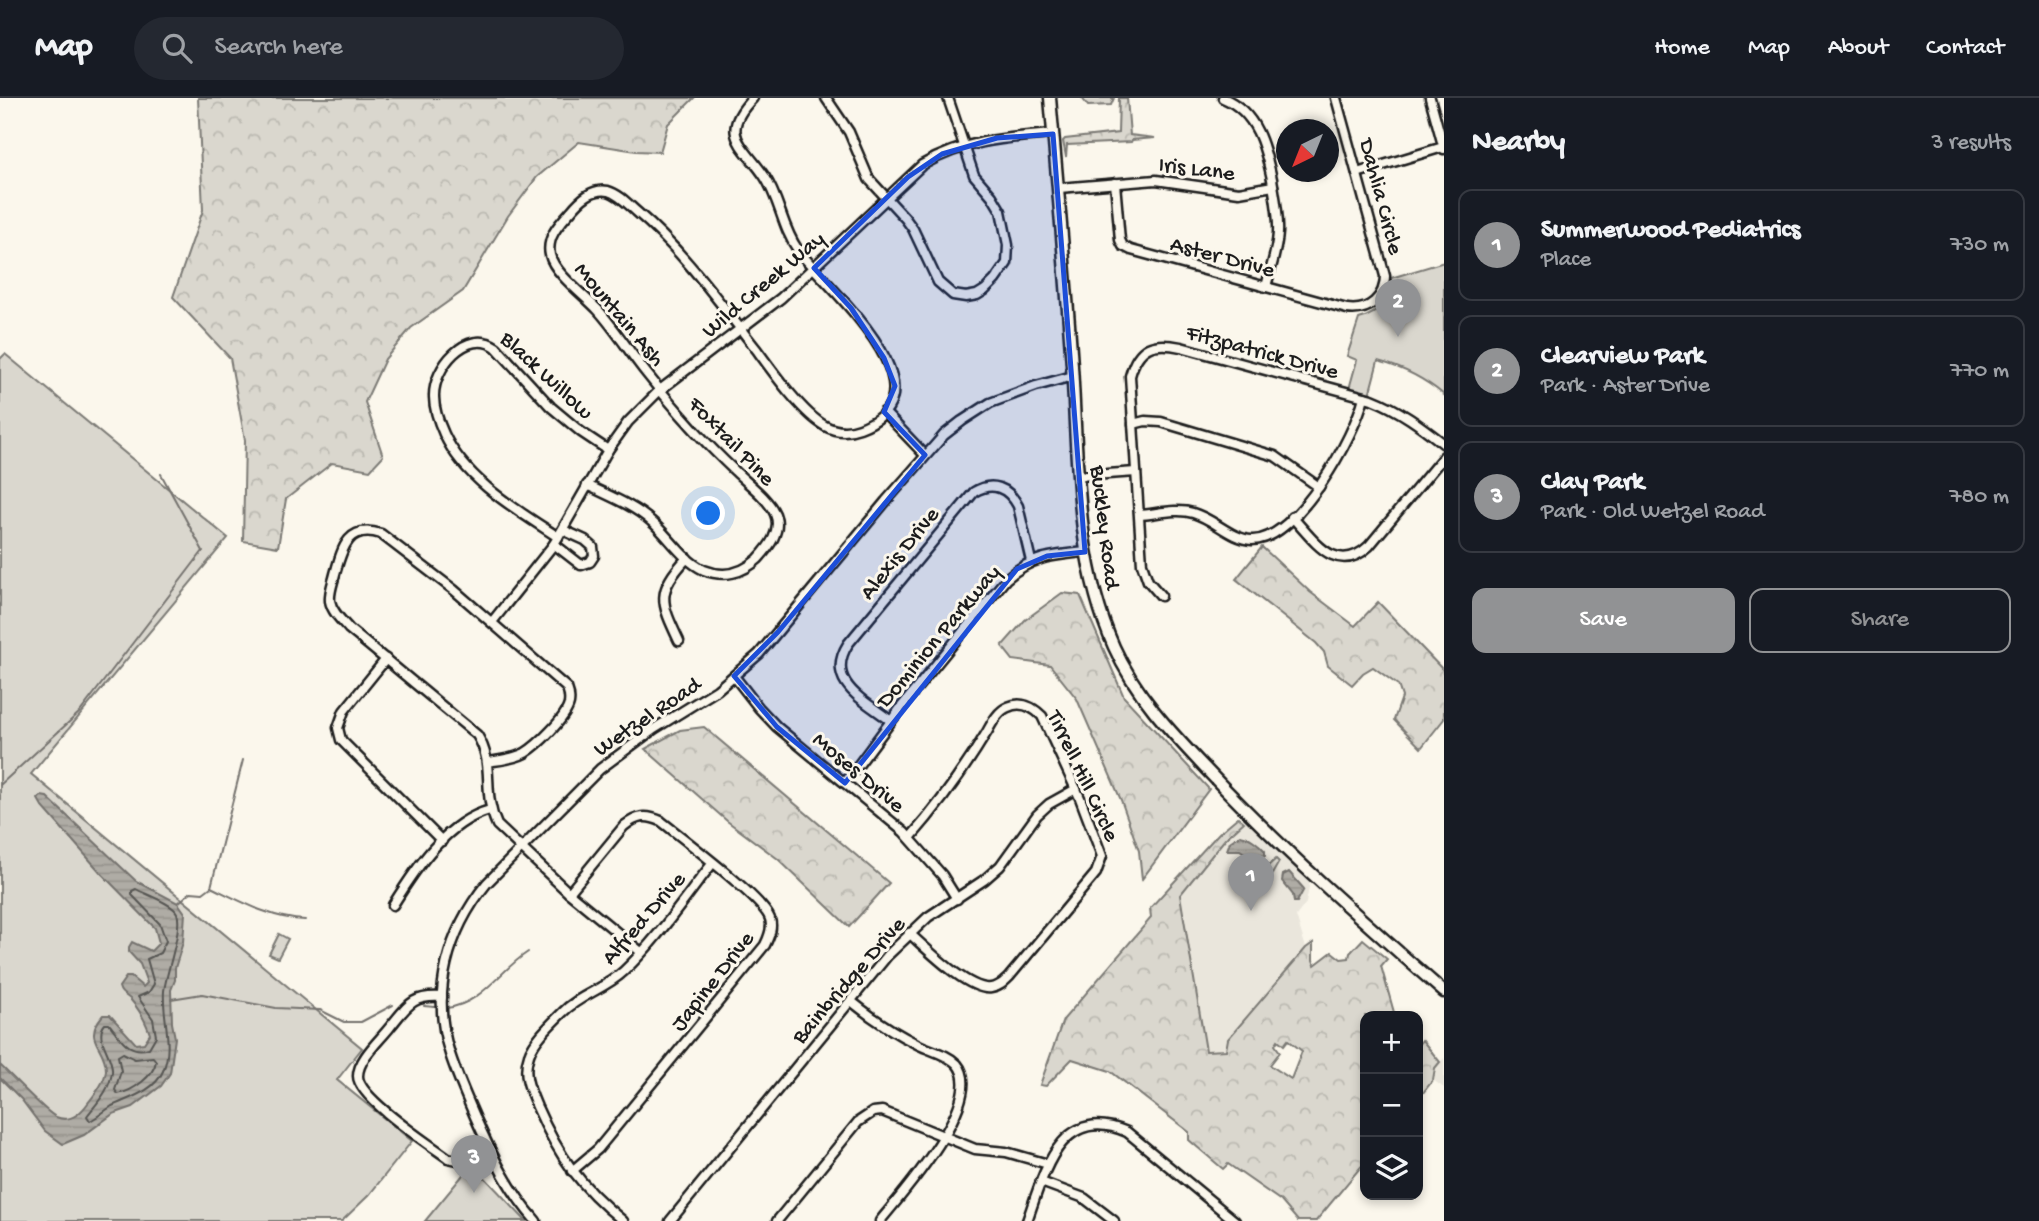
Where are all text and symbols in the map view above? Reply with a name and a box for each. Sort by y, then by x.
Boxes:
search box [134,17,624,80]
text: Map [35,29,92,67]
icon: search [158,29,196,67]
text: Search here [214,33,343,64]
text: Home [1654,34,1710,63]
text: Map [1748,34,1790,63]
text: About [1828,34,1888,63]
text: Contact [1926,34,2004,63]
north arrow [1276,119,1339,182]
text: Nearby [1472,126,1565,161]
text: 3 results [1931,130,2011,157]
street label: Dahlia Circle [1351,134,1408,259]
street label: Iris Lane [1157,152,1237,189]
text: Summerwood Pediatrics [1541,216,1800,247]
street label: Wild Creek Way [697,226,831,345]
street label: Aster Drive [1167,231,1278,286]
text: 1 [1492,232,1502,259]
text: 730 m [1950,232,2009,259]
text: Place [1541,247,1591,274]
street label: Mountain Ash [567,258,670,373]
pin: 2 [1375,279,1421,337]
street label: Fitzpatrick Drive [1182,320,1342,387]
street label: Black Willow [493,326,598,427]
text: Clearview Park [1541,342,1704,373]
text: 2 [1491,358,1503,385]
text: 770 m [1950,358,2009,385]
text: Park · Aster Drive [1541,373,1710,400]
street label: Foxtail Pine [680,391,781,494]
street label: Buckley Road [1082,463,1125,592]
text: Clay Park [1541,468,1644,499]
text: 3 [1491,484,1503,511]
text: 780 m [1950,484,2009,511]
your location [691,496,725,530]
text: Park · Old Wetzel Road [1541,499,1764,526]
street label: Alexis Drive [855,501,947,606]
street label: Dominion Parkway [871,560,1007,716]
button: Save [1472,588,1735,653]
button: Share [1749,588,2011,653]
street label: Wetzel Road [589,671,708,764]
street label: Tirrell Hill Circle [1039,705,1124,847]
street label: Moses Drive [806,727,910,821]
pin: 1 [1228,853,1274,911]
street label: Alfred Drive [597,866,693,971]
street label: Bainbridge Drive [786,911,913,1051]
street label: Japine Drive [666,926,762,1038]
map controls [1360,1011,1423,1200]
button: + [1360,1011,1423,1074]
button: − [1360,1074,1423,1137]
pin: 3 [451,1135,497,1193]
button: layers [1360,1137,1423,1200]

